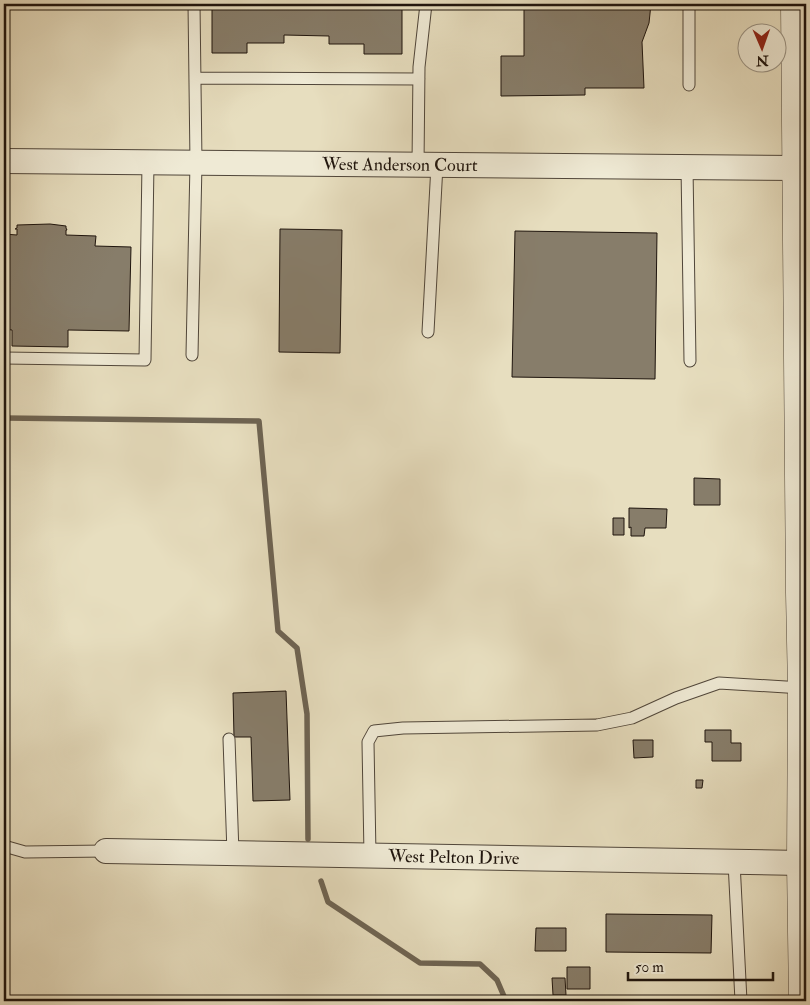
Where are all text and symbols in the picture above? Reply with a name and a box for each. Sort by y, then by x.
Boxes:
north arrow [738,22,788,72]
text: N [755,52,770,69]
street label: West Anderson Court [321,152,478,177]
street label: West Pelton Drive [387,844,520,870]
scale bar [628,950,772,982]
text: 50 m [635,958,664,977]

